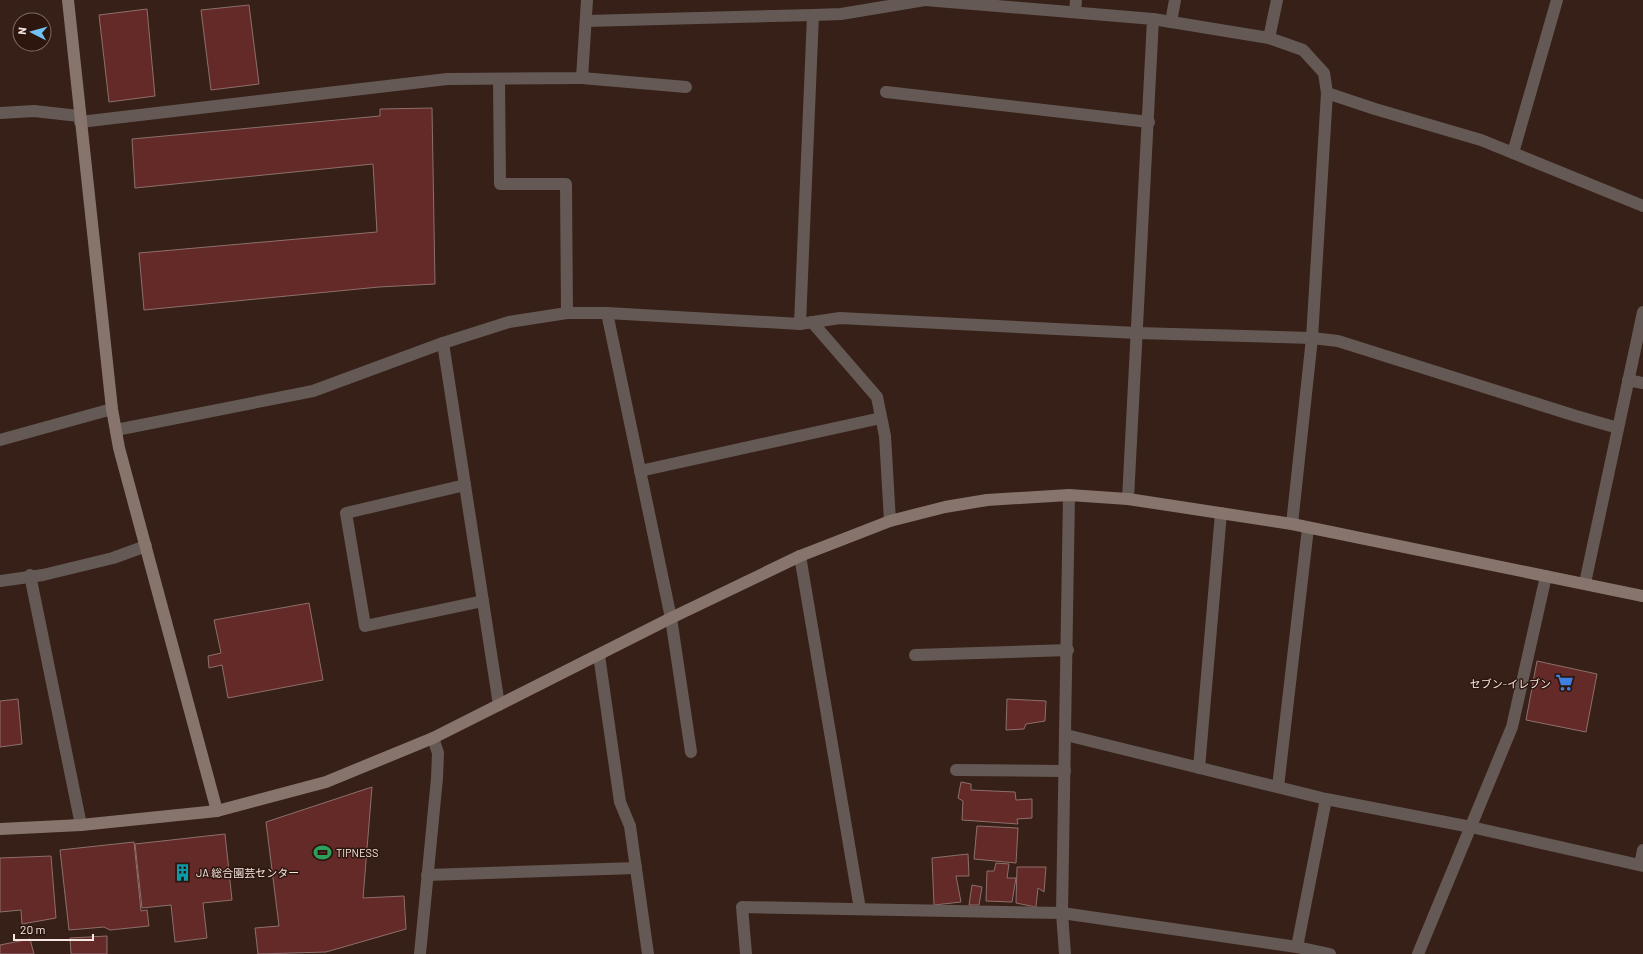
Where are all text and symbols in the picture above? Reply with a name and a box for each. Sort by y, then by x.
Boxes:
north arrow [12,12,52,52]
text: N [15,27,28,35]
supermarket icon: セブン-イレブン [1554,673,1574,693]
place label: セブン-イレブン [1470,677,1551,690]
sports icon: TIPNESS [313,842,333,862]
place label: TIPNESS [336,846,378,859]
building icon: JA 総合園芸センター [173,862,193,882]
place label: JA 総合園芸センター [196,866,299,879]
scale bar [14,916,93,942]
text: 20 m [20,922,46,936]

